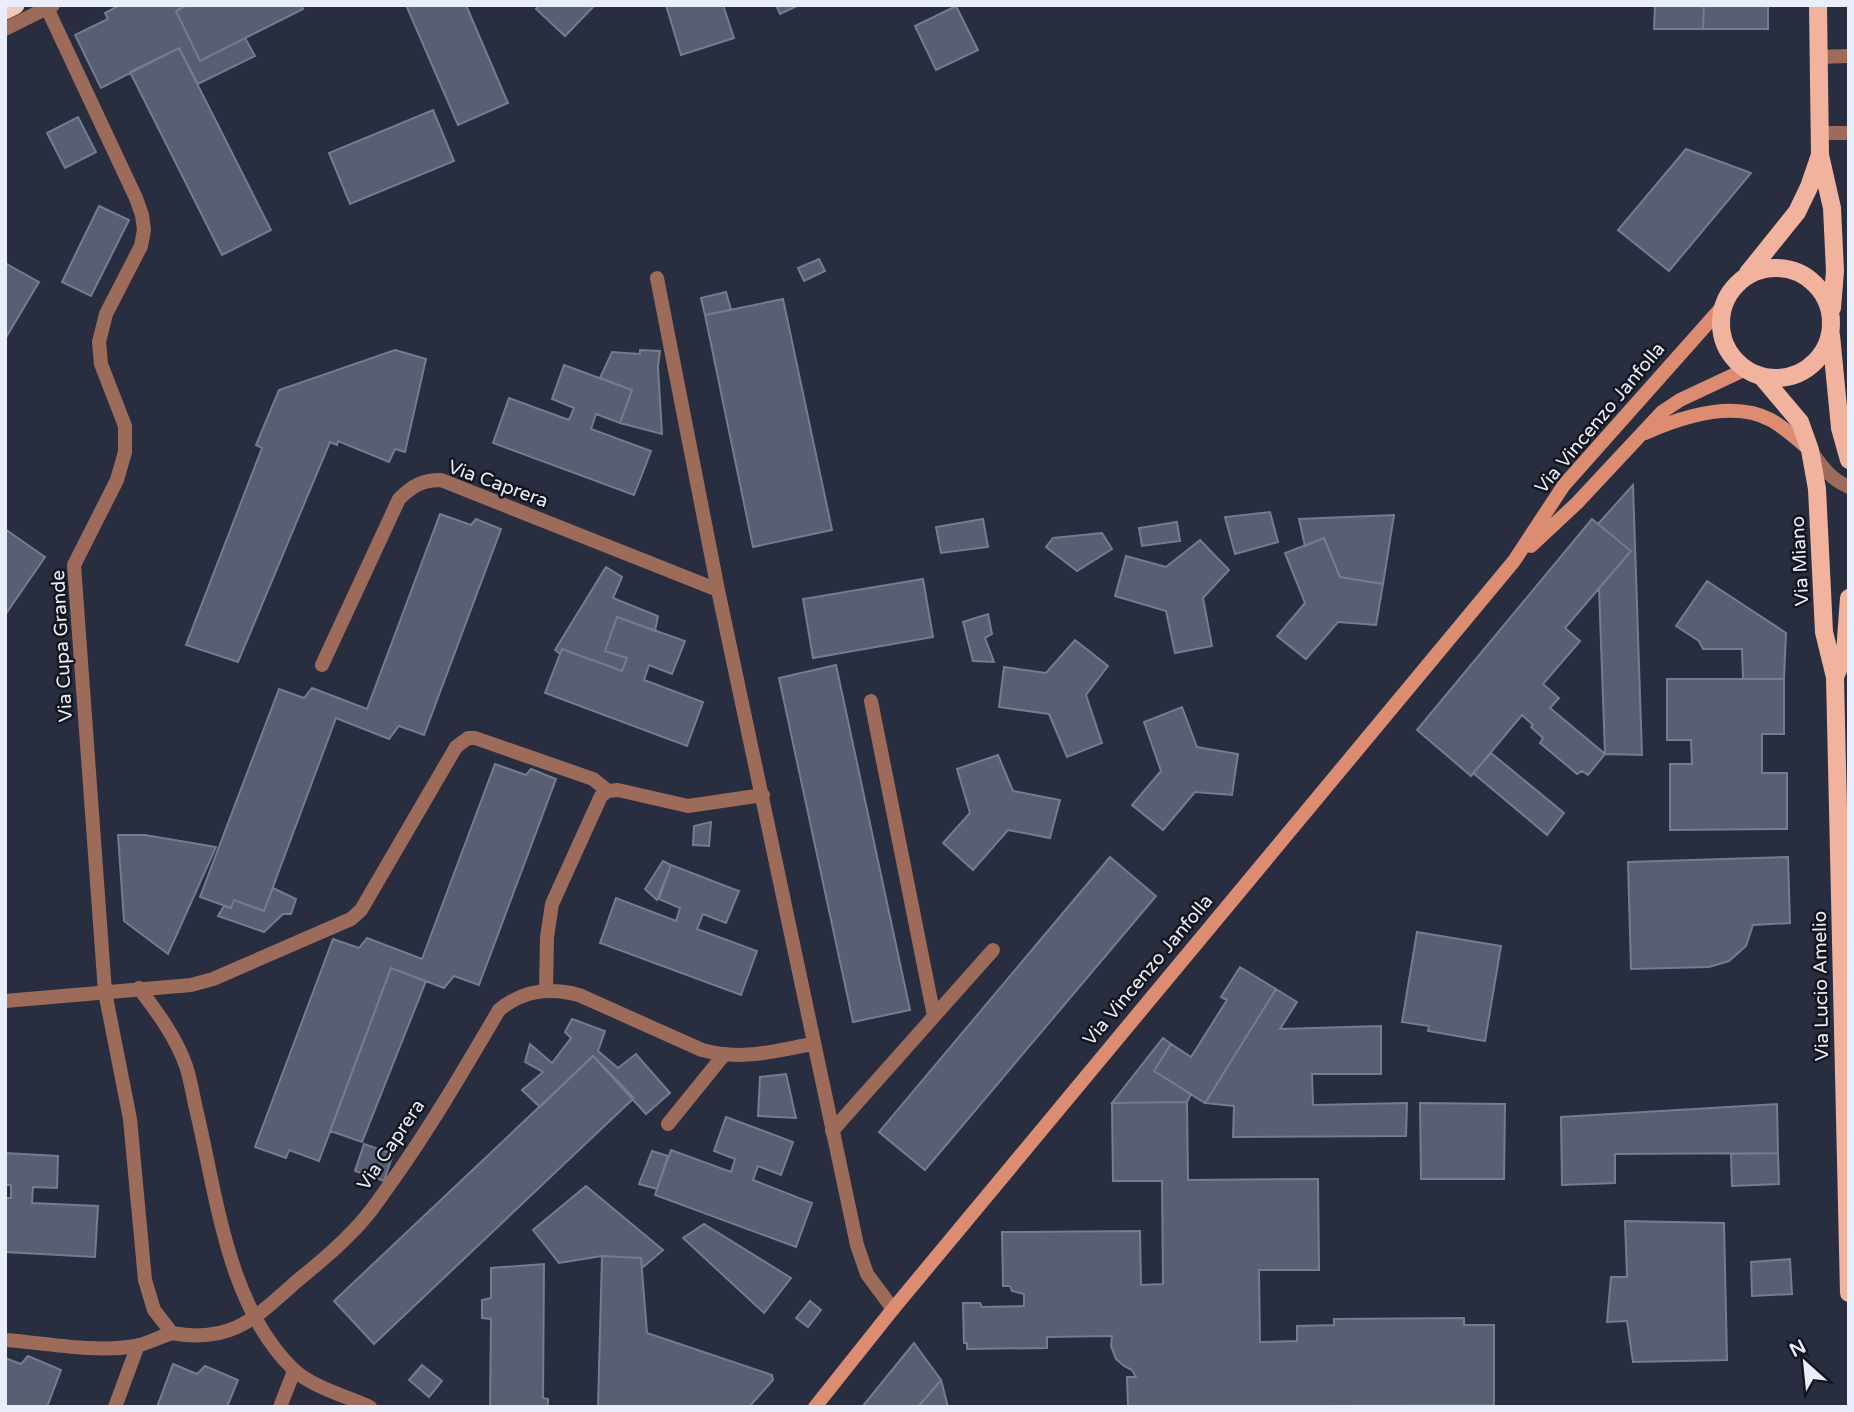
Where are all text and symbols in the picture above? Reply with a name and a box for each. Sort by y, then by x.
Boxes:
street label: Via Vincenzo Janfolla [1530,338,1670,498]
street label: Via Caprera [445,456,551,512]
street label: Via Miano [1787,515,1813,607]
street label: Via Cupa Grande [47,569,77,723]
street label: Via Vincenzo Janfolla [1078,890,1218,1050]
street label: Via Lucio Amelio [1809,911,1833,1061]
street label: Via Caprera [353,1095,429,1195]
north arrow [1770,1328,1840,1398]
text: N [1786,1335,1810,1362]

